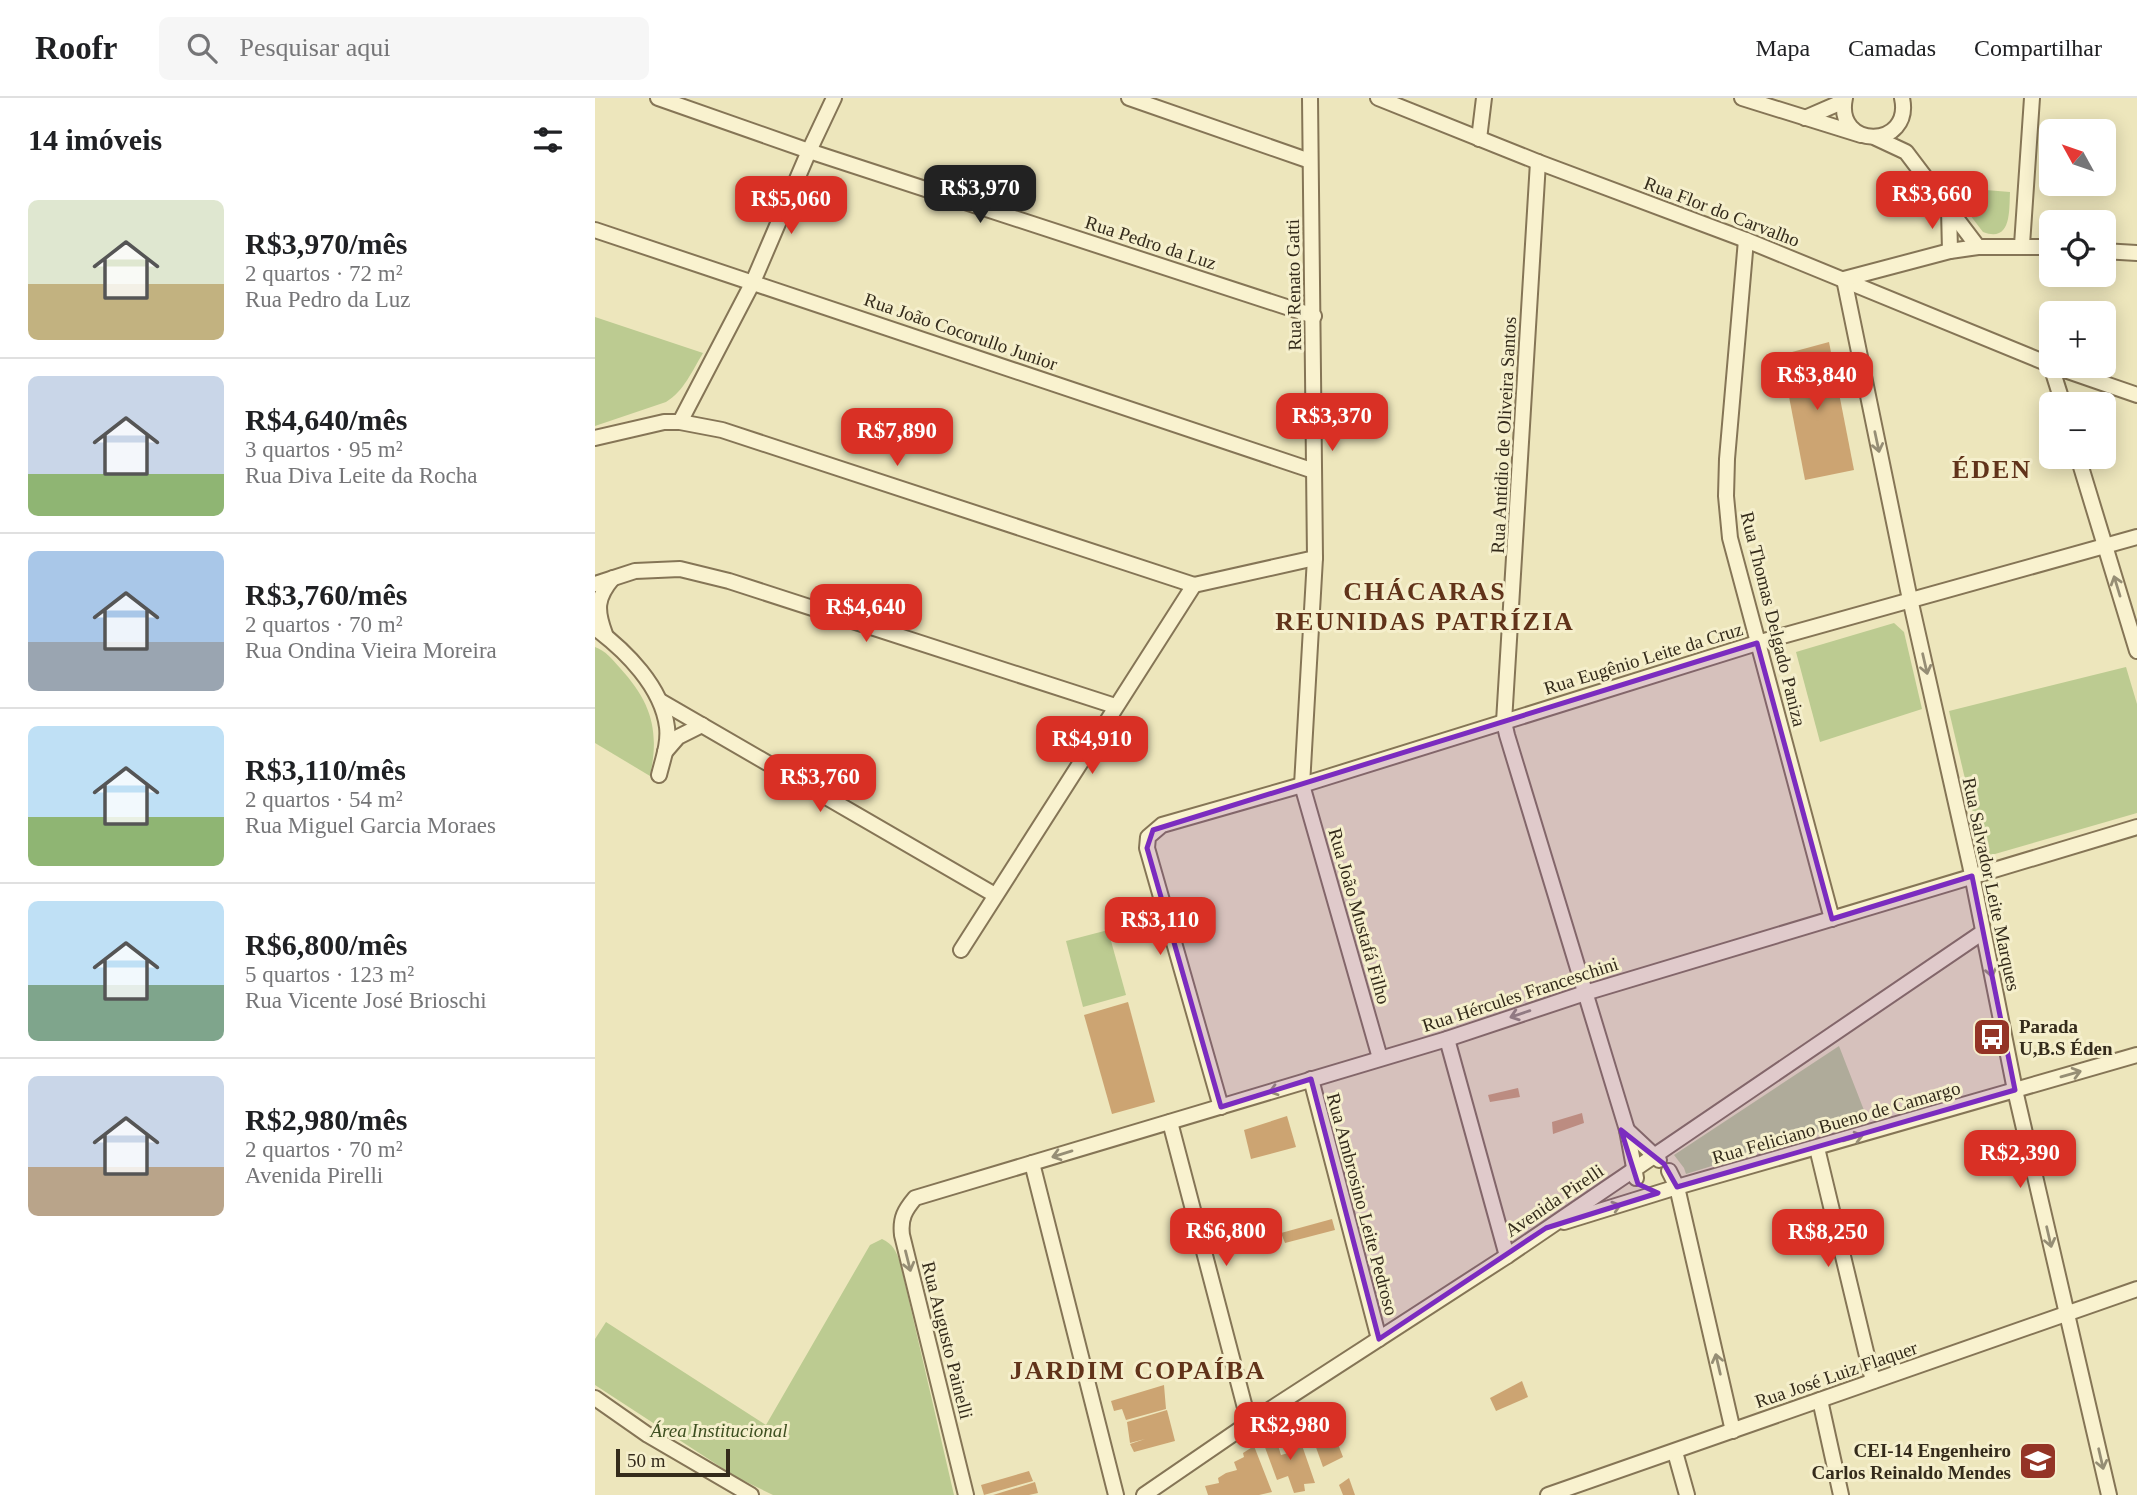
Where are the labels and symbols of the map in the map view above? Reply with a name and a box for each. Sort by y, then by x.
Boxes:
north arrow [2039,119,2116,196]
pin: R$3,970 [915,166,1045,225]
street label: Rua Flor do Carvalho [1641,172,1803,251]
pin: R$3,660 [1867,172,1997,231]
pin: R$5,060 [726,176,856,236]
street label: Rua Pedro da Luz [1083,211,1219,274]
street label: Rua Renato Gatti [1282,219,1305,351]
street label: Rua João Cocorullo Junior [861,288,1061,375]
street label: Rua Antidio de Oliveira Santos [1487,316,1520,554]
pin: R$3,840 [1752,352,1882,412]
pin: R$3,370 [1267,394,1397,453]
pin: R$7,890 [832,408,962,468]
one-way arrow [1871,430,1885,453]
district label: ÉDEN [1952,455,2032,484]
street label: Rua Thomas Delgado Paniza [1737,509,1811,729]
one-way arrow [2110,575,2123,597]
district label: CHÁCARAS REUNIDAS PATRÍZIA [1275,577,1575,636]
pin: R$4,640 [801,584,931,644]
street label: Rua Eugênio Leite da Cruz [1541,618,1745,699]
one-way arrow [1918,652,1932,675]
pin: R$4,910 [1027,716,1157,776]
pin: R$3,760 [755,754,885,814]
street label: Rua Salvador Leite Marques [1959,775,2024,993]
street label: Rua João Mustafá Filho [1324,826,1395,1007]
pin: R$3,110 [1095,898,1225,957]
street label: Rua Hércules Franceschini [1420,953,1621,1036]
one-way arrow [1984,955,1997,978]
one-way arrow [1510,1009,1532,1021]
bus stop icon: Parada U,B.S Éden [1971,1016,2013,1058]
place label: Parada U,B.S Éden [2019,1016,2113,1059]
one-way arrow [2060,1067,2082,1080]
street label: Rua Feliciano Bueno de Camargo [1710,1077,1963,1168]
one-way arrow [1269,1083,1291,1096]
street label: Rua Ambrosino Leite Pedroso [1323,1091,1402,1318]
one-way arrow [1842,1130,1864,1143]
pin: R$2,390 [1955,1130,2085,1190]
one-way arrow [1051,1149,1073,1162]
street label: Avenida Pirelli [1501,1160,1607,1241]
one-way arrow [1600,1200,1622,1213]
pin: R$6,800 [1161,1208,1291,1268]
pin: R$8,250 [1763,1210,1893,1269]
one-way arrow [2043,1225,2056,1248]
one-way arrow [902,1249,915,1272]
street label: Rua Augusto Painelli [918,1259,977,1421]
street label: Rua José Luiz Flaquer [1752,1337,1921,1412]
one-way arrow [1711,1353,1724,1376]
district label: JARDIM COPAÍBA [1010,1356,1266,1385]
pin: R$2,980 [1225,1402,1355,1462]
park label: Área Institucional [648,1420,788,1441]
place label: CEI-14 Engenheiro Carlos Reinaldo Mendes [1812,1440,2011,1483]
school or university icon: CEI-14 Engenheiro Carlos Reinaldo Mendes [2017,1440,2059,1482]
scale bar [616,1446,730,1478]
one-way arrow [2095,1447,2108,1469]

